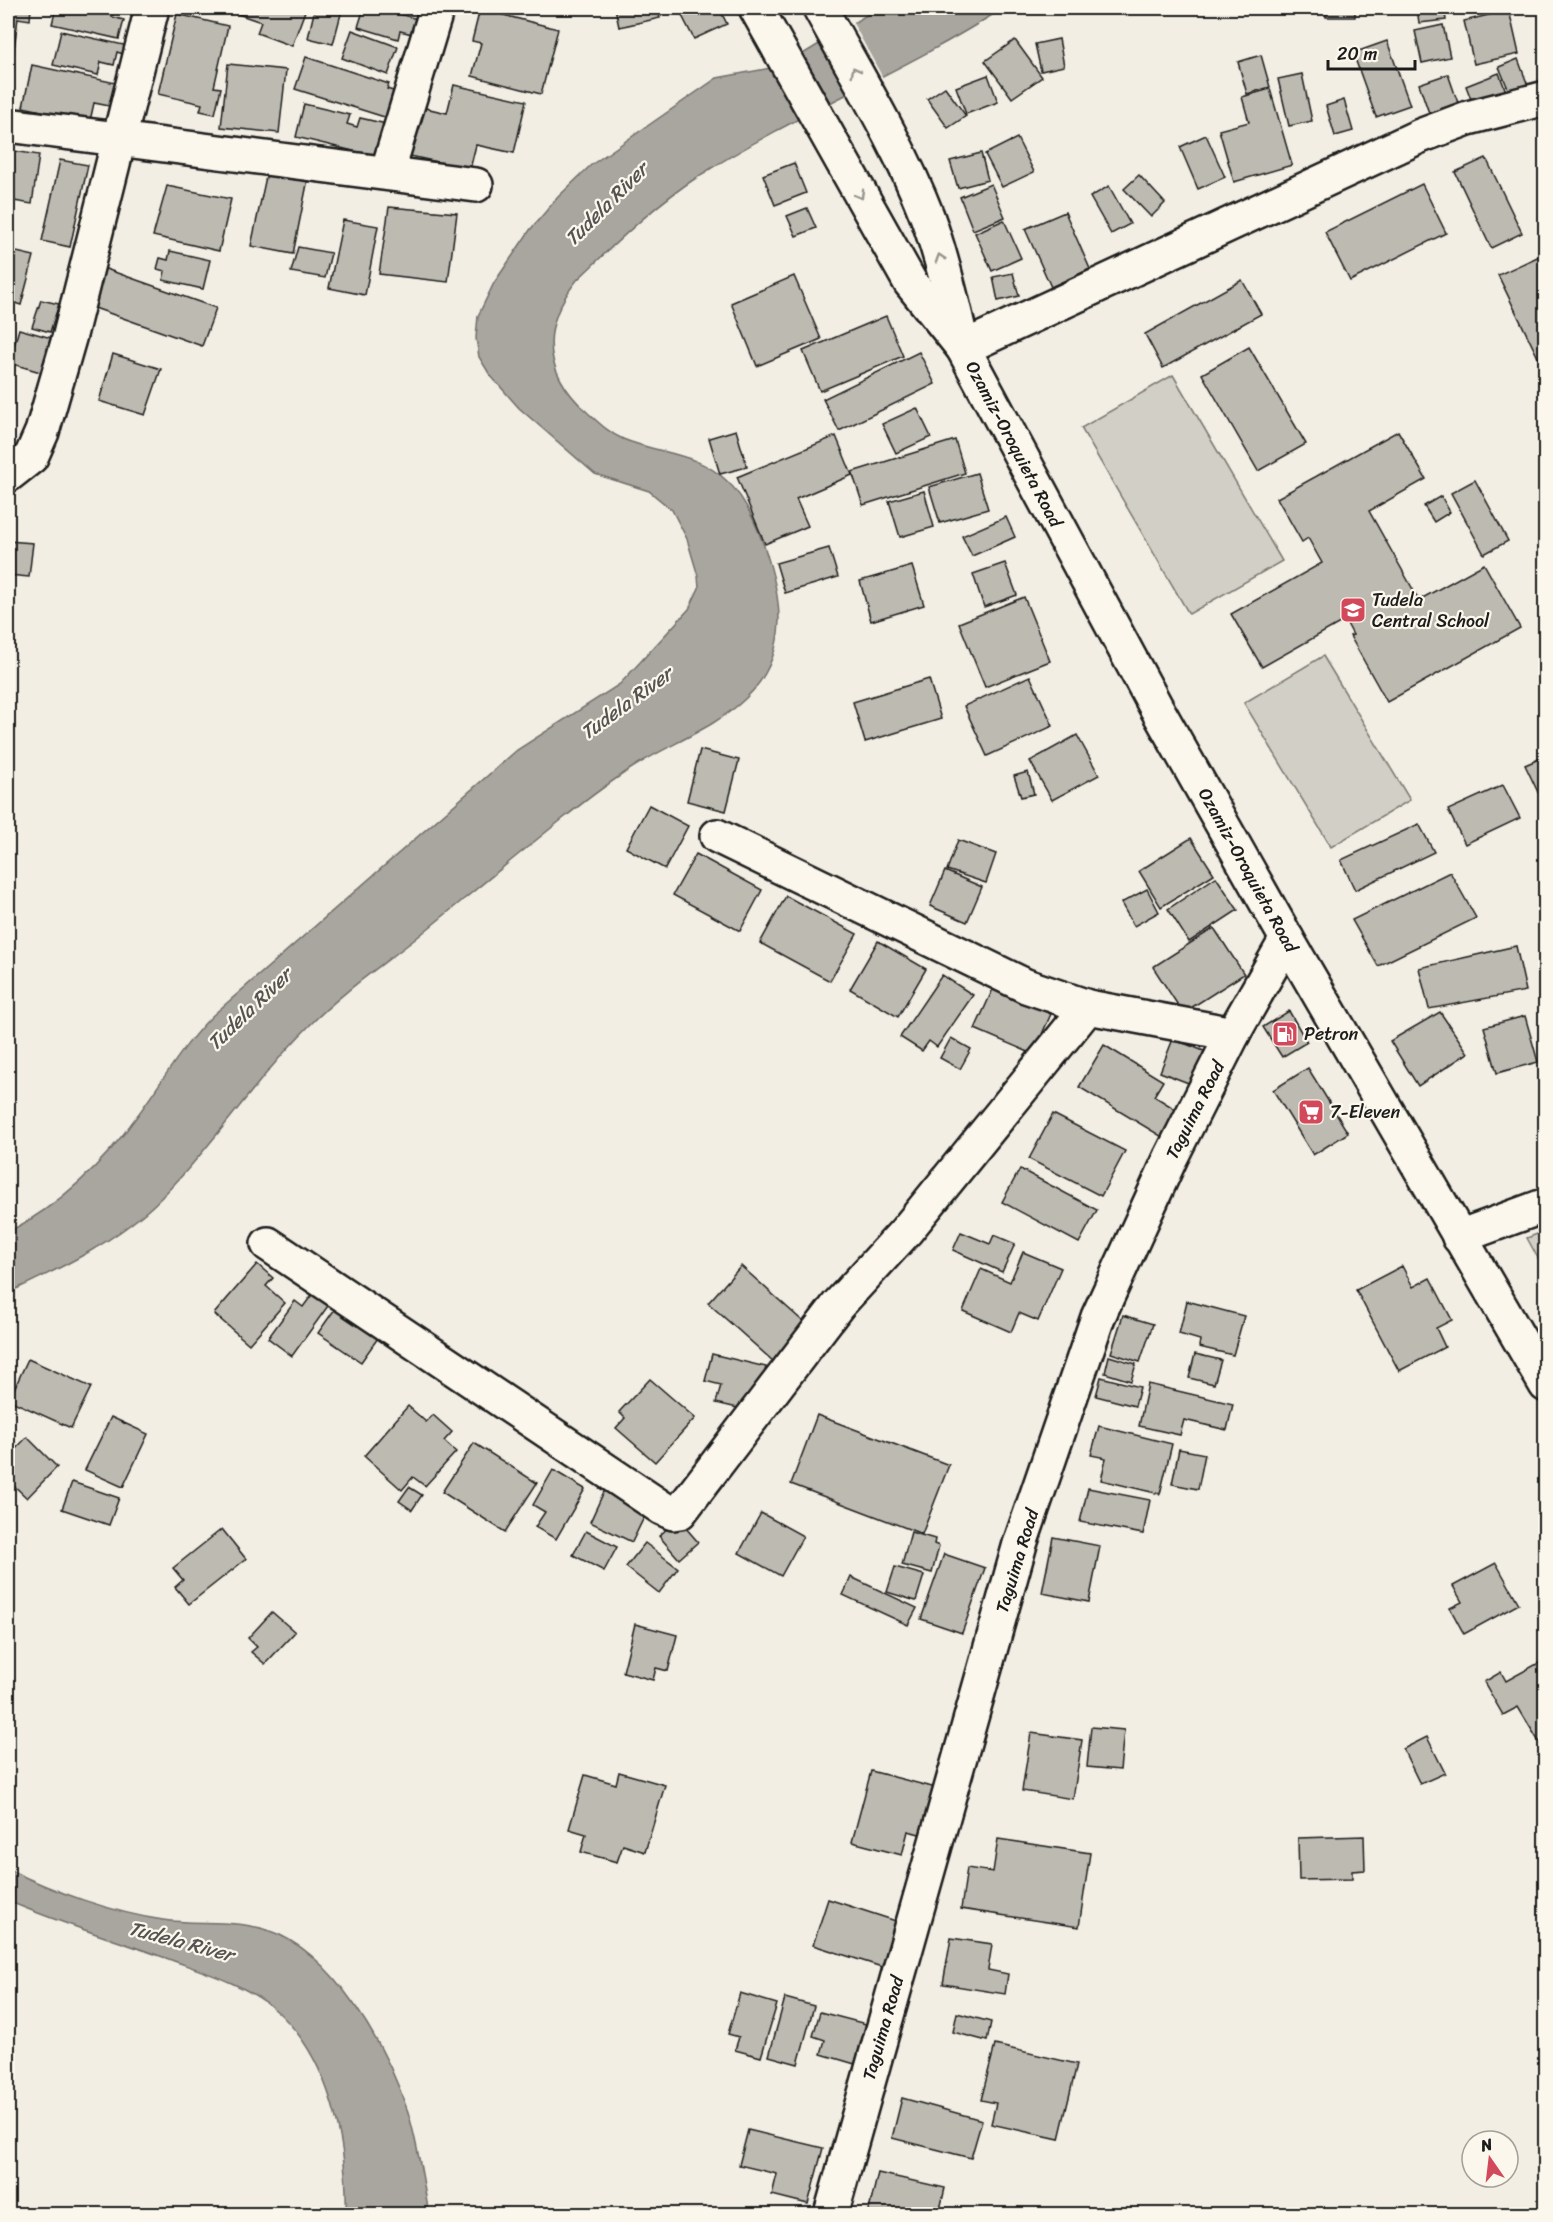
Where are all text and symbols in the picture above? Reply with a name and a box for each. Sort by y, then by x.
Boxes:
scale bar [1328,33,1415,71]
text: 20 m [1337,38,1377,70]
one-way arrow [851,67,862,78]
water label: Tudela River [556,151,659,255]
one-way arrow [852,188,864,199]
one-way arrow [935,253,947,264]
street label: Ozamiz-Oroquieta Road [957,355,1072,534]
place label: Tudela Central School [1372,584,1490,637]
school or university icon: Tudela Central School [1338,595,1368,625]
water label: Tudela River [573,655,683,749]
street label: Ozamiz-Oroquieta Road [1189,782,1307,960]
water label: Tudela River [199,957,303,1059]
place label: Petron [1304,1018,1359,1050]
fuel station icon: Petron [1270,1019,1300,1049]
street label: Taguima Road [1156,1054,1234,1165]
place label: 7-Eleven [1330,1096,1401,1128]
supermarket icon: 7-Eleven [1296,1097,1326,1127]
street label: Taguima Road [986,1504,1048,1617]
water label: Tudela River [125,1911,241,1973]
street label: Taguima Road [853,1971,914,2084]
north arrow [1460,2129,1520,2189]
text: N [1477,2129,1496,2161]

